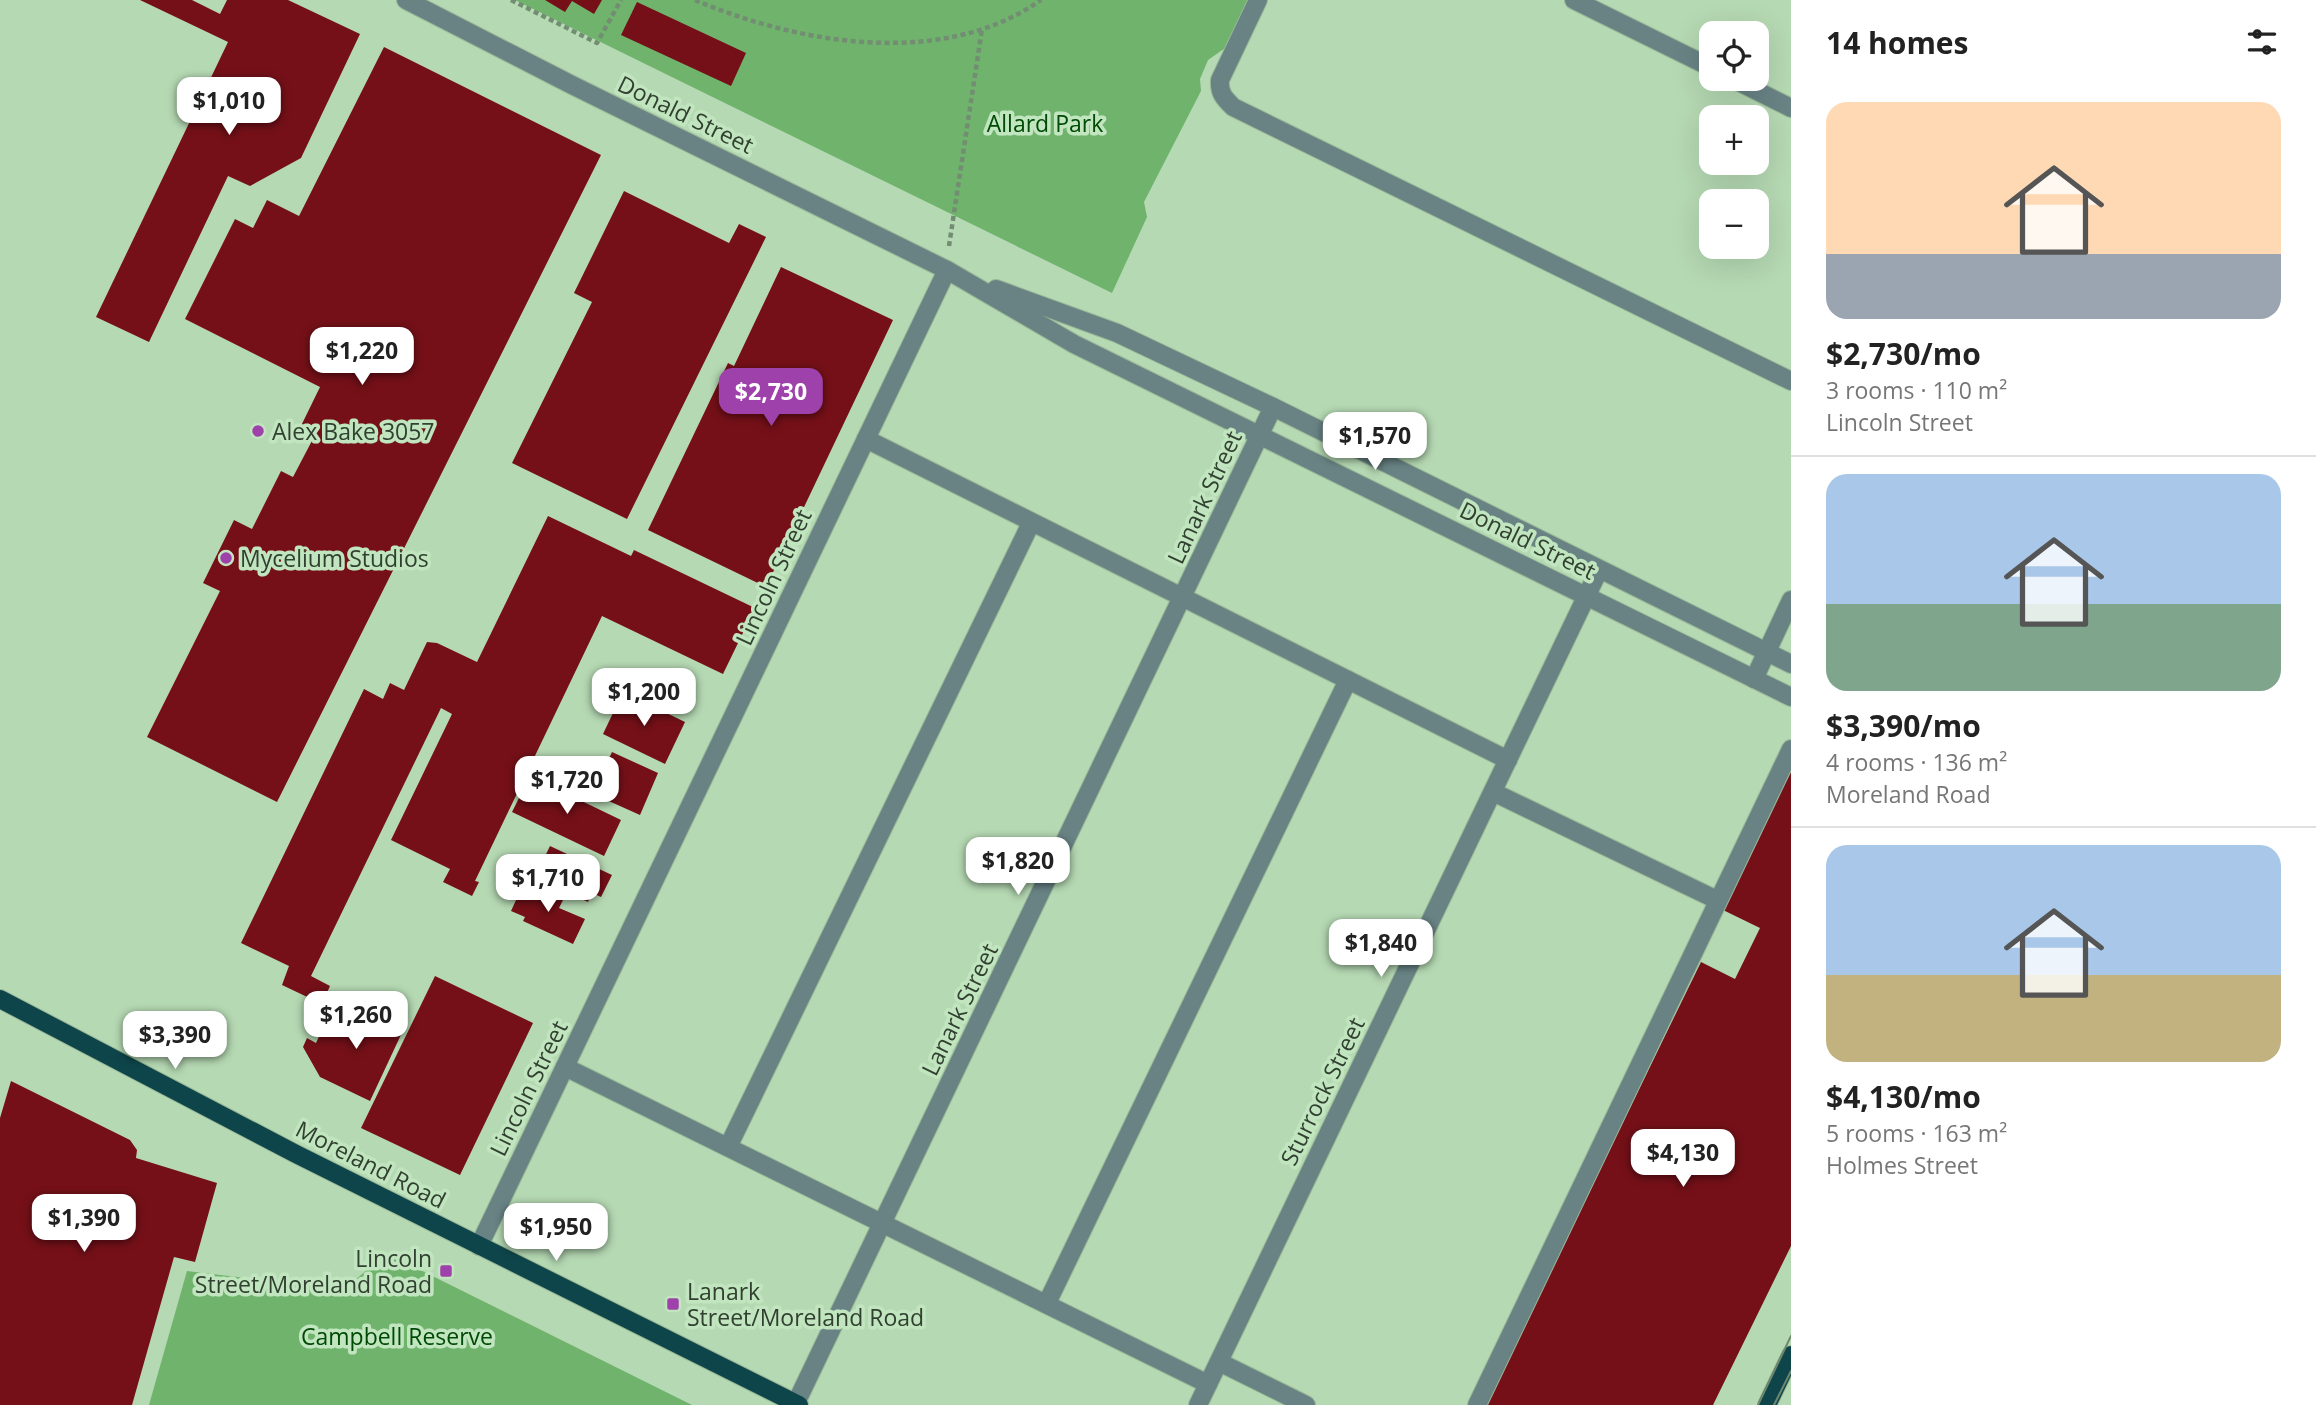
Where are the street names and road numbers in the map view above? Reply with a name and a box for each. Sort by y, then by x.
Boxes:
street label: Donald Street [613,67,759,161]
street label: Lanark Street [1159,425,1249,569]
street label: Donald Street [1455,493,1601,587]
street label: Lincoln Street [727,504,819,650]
street label: Lanark Street [913,938,1005,1080]
street label: Sturrock Street [1272,1012,1372,1170]
street label: Lincoln Street [481,1015,575,1161]
street label: Moreland Road [290,1112,452,1216]

